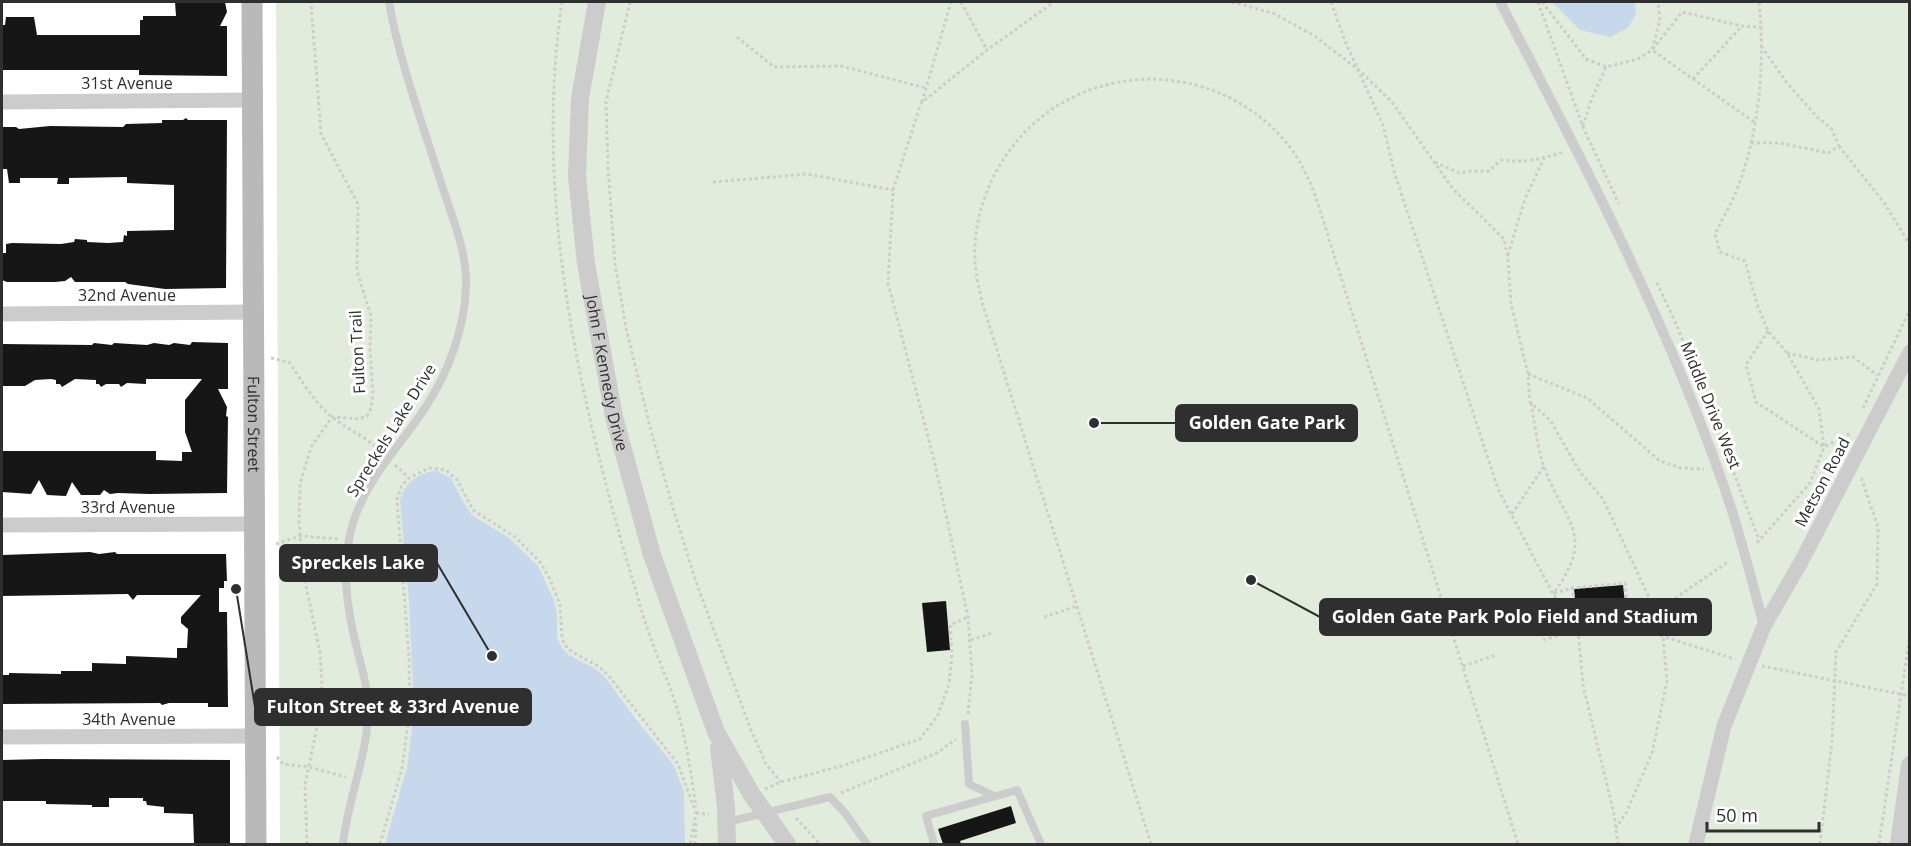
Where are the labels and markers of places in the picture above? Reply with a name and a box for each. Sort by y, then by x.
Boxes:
callout: Golden Gate Park [1176,405,1357,441]
callout: Spreckels Lake [280,545,437,581]
callout: Golden Gate Park Polo Field and Stadium [1320,599,1711,635]
callout: Fulton Street & 33rd Avenue [255,689,531,725]

